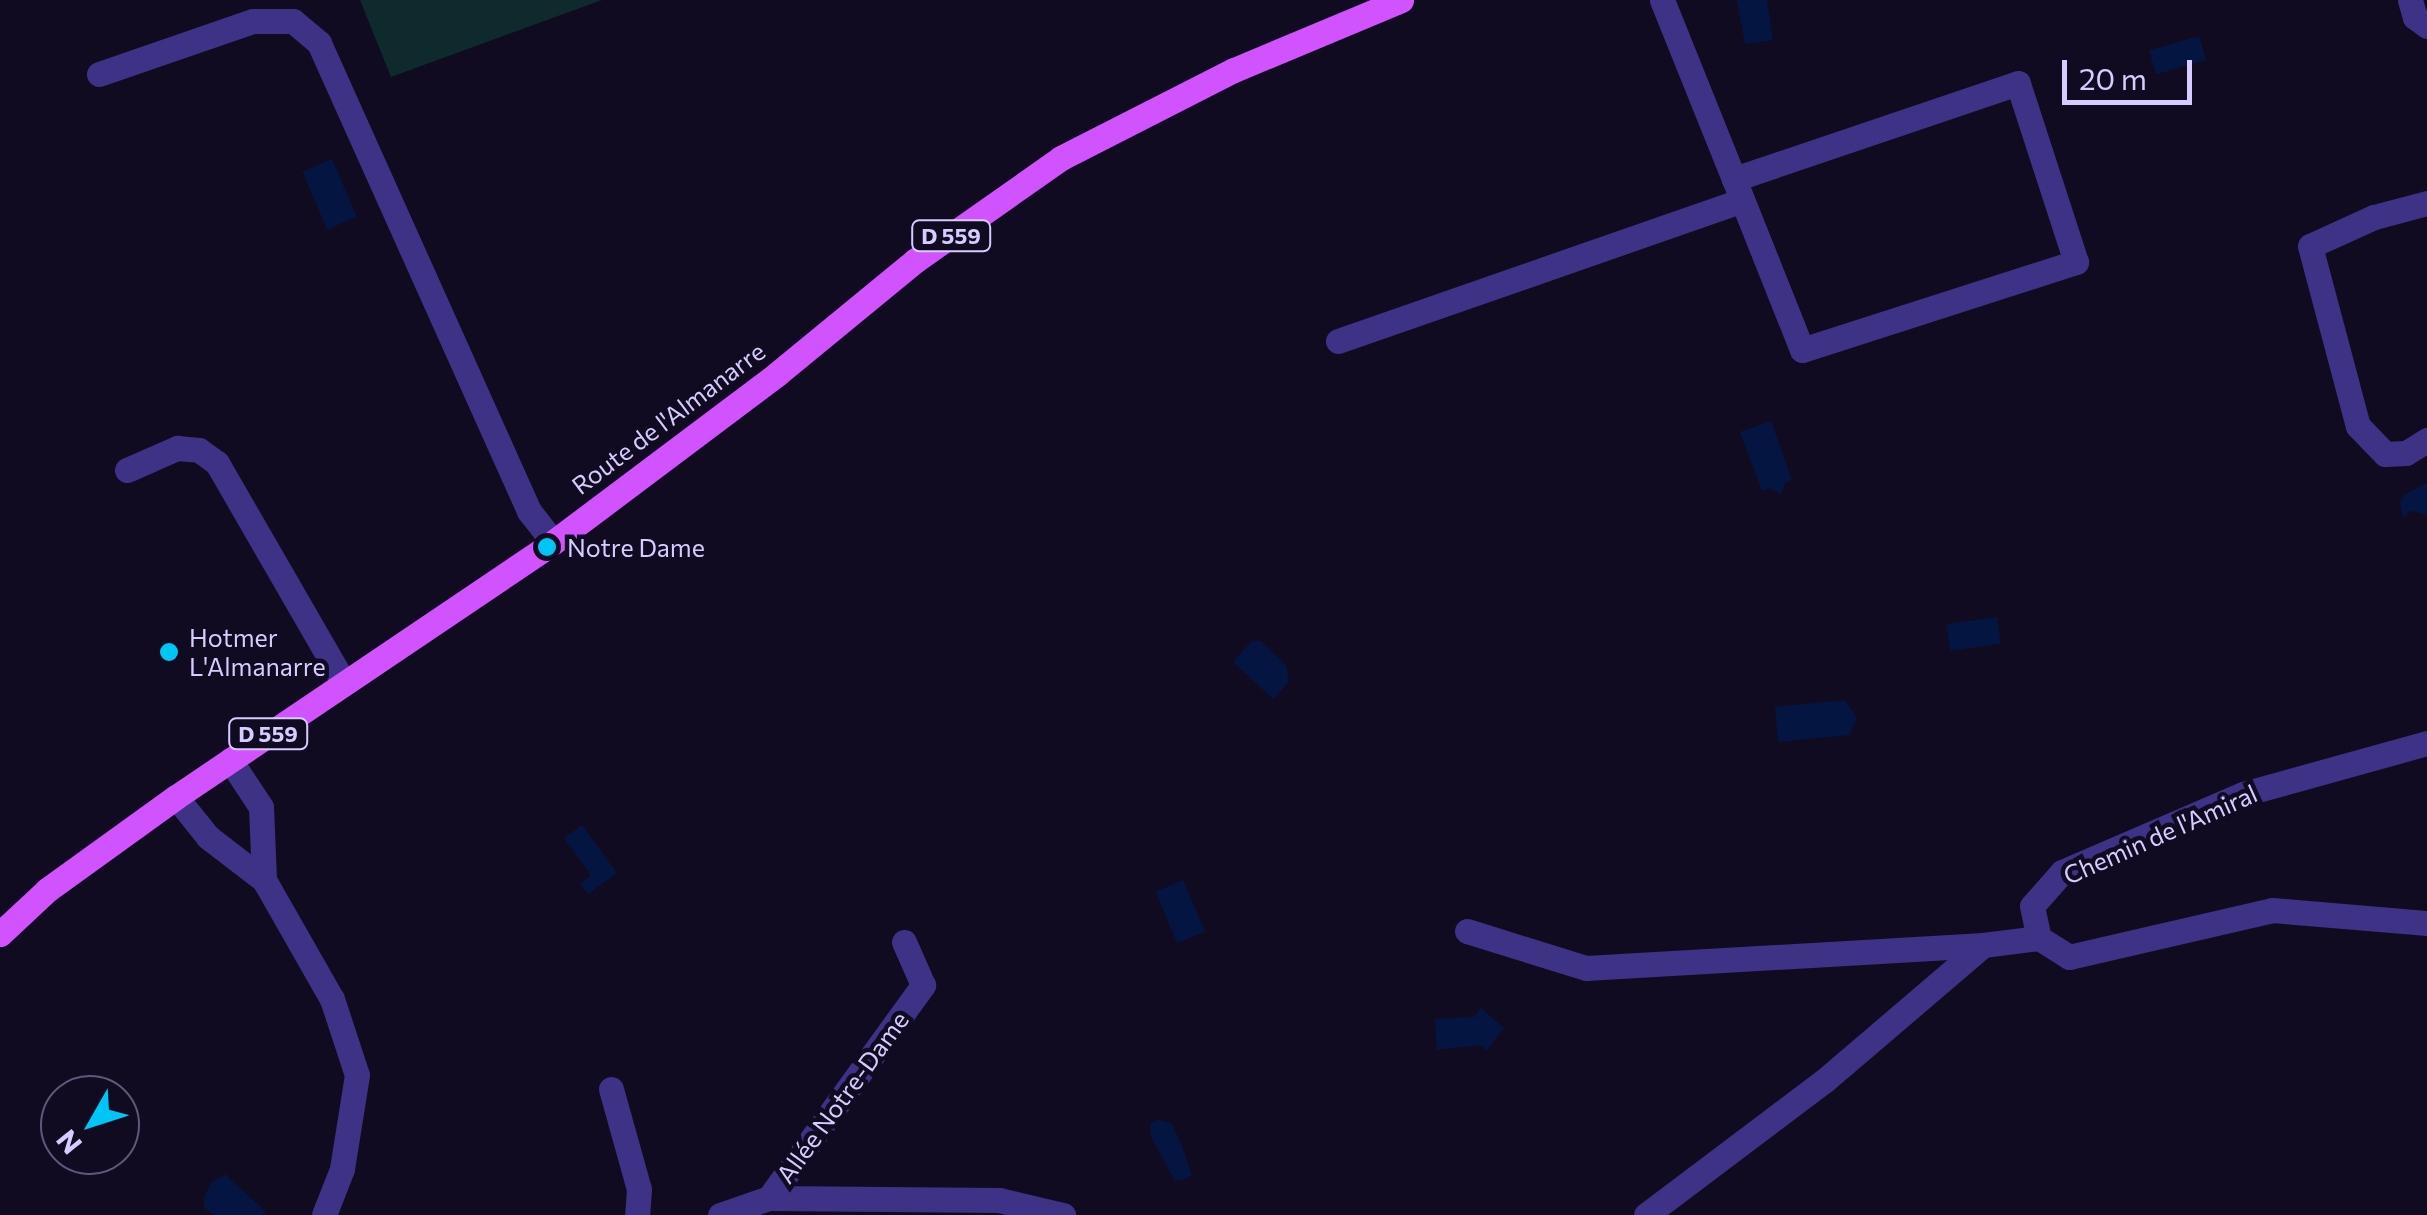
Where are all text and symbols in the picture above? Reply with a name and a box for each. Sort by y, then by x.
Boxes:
scale bar [2067,40,2197,102]
text: 20 m [2079,59,2147,96]
road number: D 559 [911,219,991,253]
street label: Route de l'Almanarre [566,336,770,500]
place label: Notre Dame [567,532,705,562]
marker: Notre Dame [536,536,558,558]
place label: Hotmer L'Almanarre [189,623,326,682]
marker: Hotmer L'Almanarre [158,641,180,663]
road number: D 559 [228,717,308,751]
street label: Chemin de l'Amiral [2058,778,2262,890]
street label: Allée Notre-Dame [770,1005,914,1189]
north arrow [40,1075,140,1175]
text: N [48,1124,88,1161]

